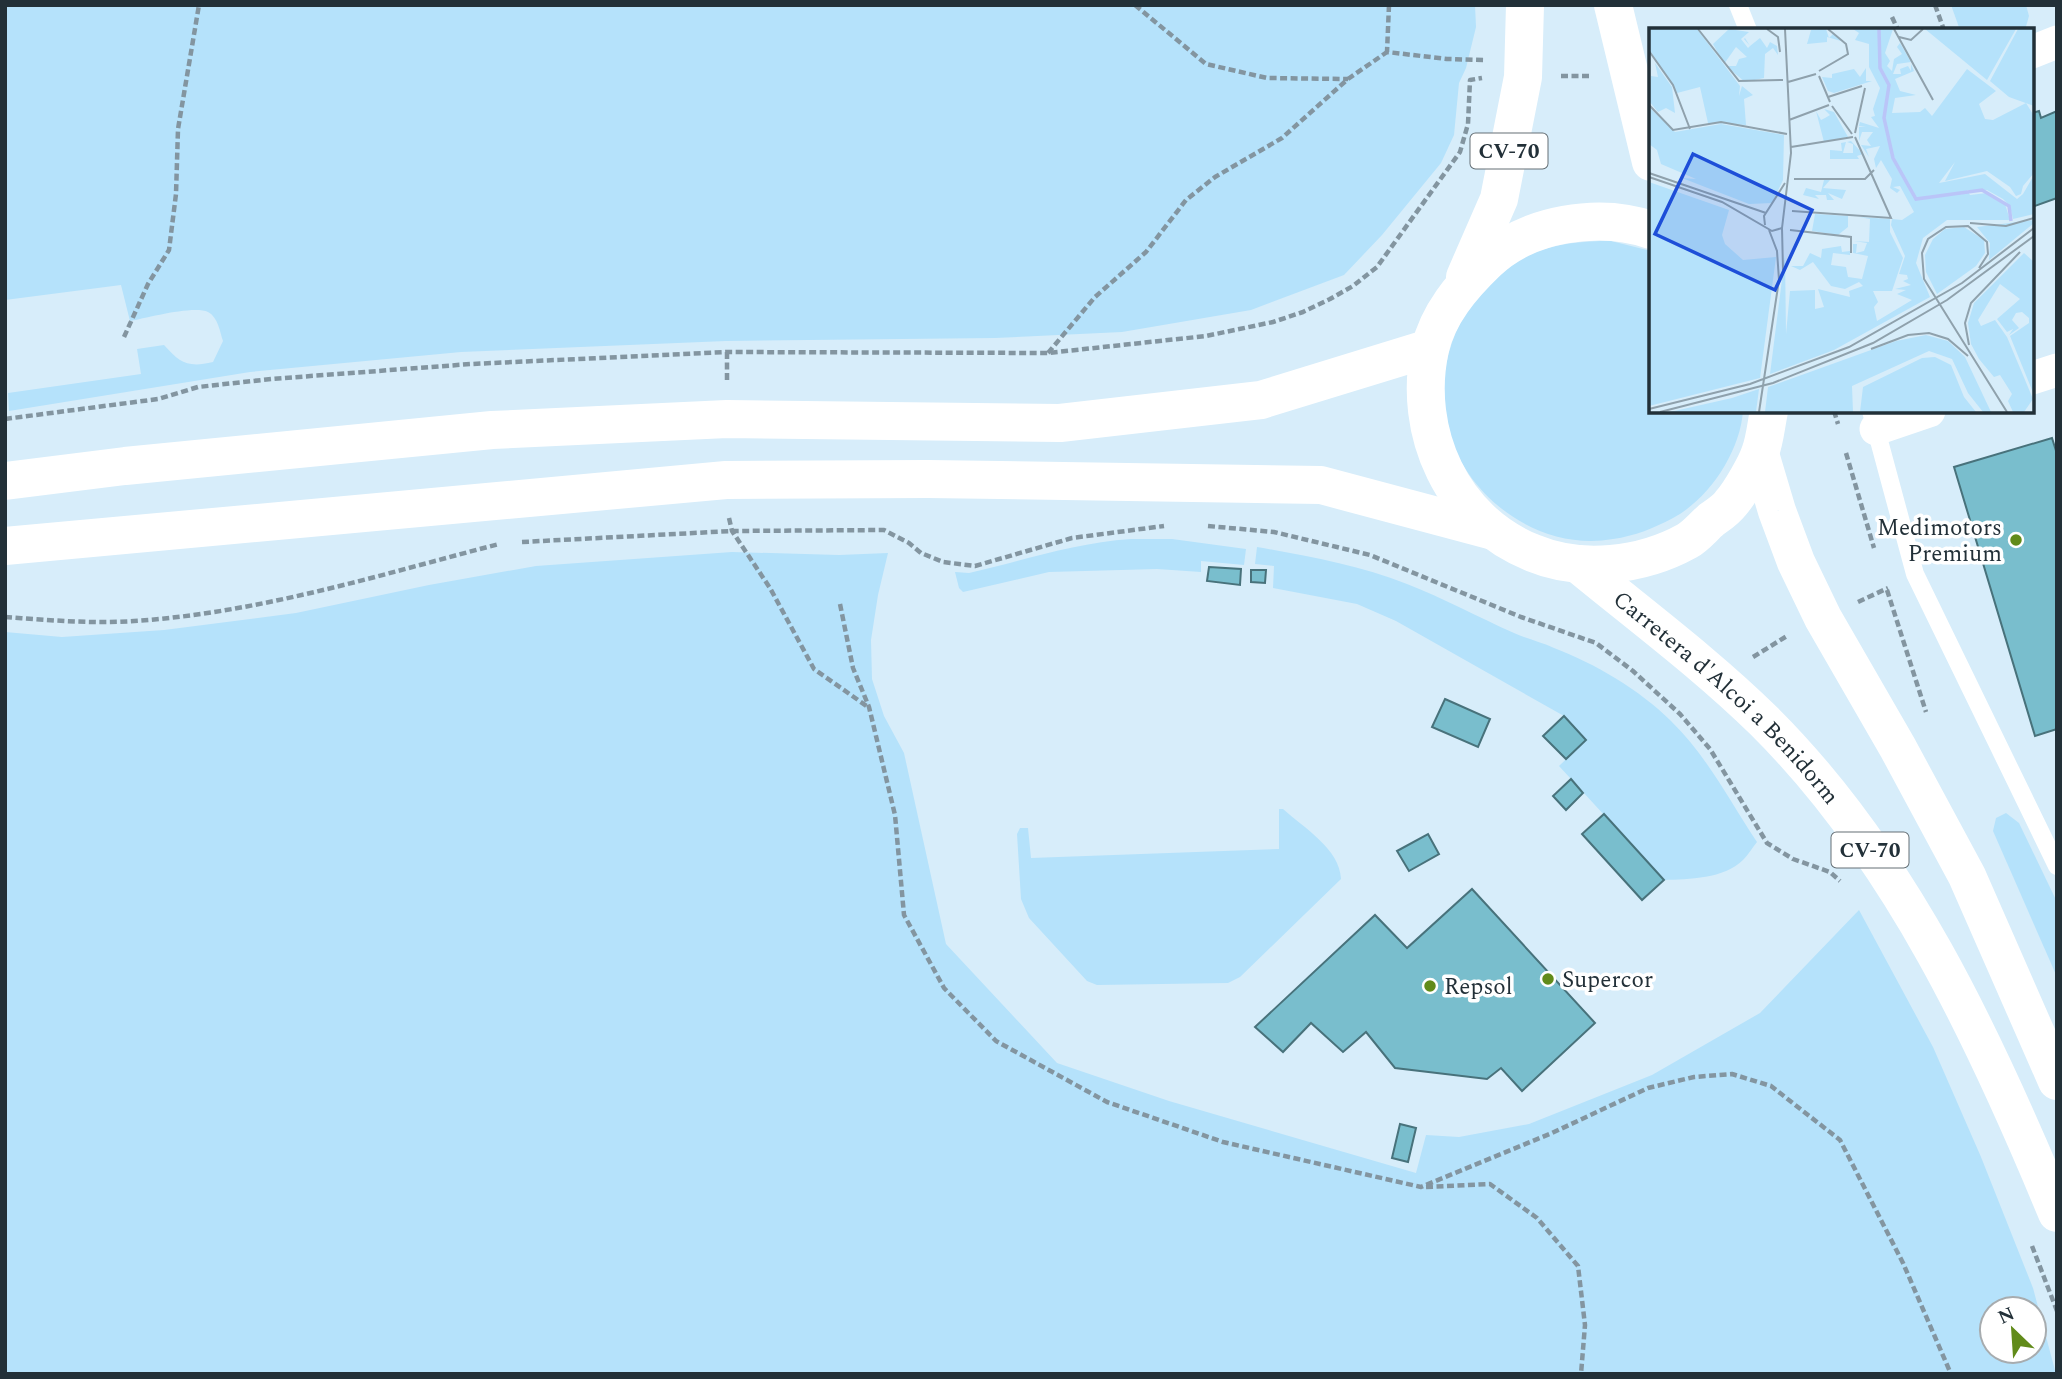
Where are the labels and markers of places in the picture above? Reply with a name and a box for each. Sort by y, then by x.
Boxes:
place label: Medimotors Premium [1877,511,2002,572]
marker: Medimotors Premium [2008,532,2024,548]
place label: Supercor [1562,963,1653,998]
place label: Repsol [1444,970,1513,1005]
marker: Supercor [1540,971,1556,987]
marker: Repsol [1422,978,1438,994]

